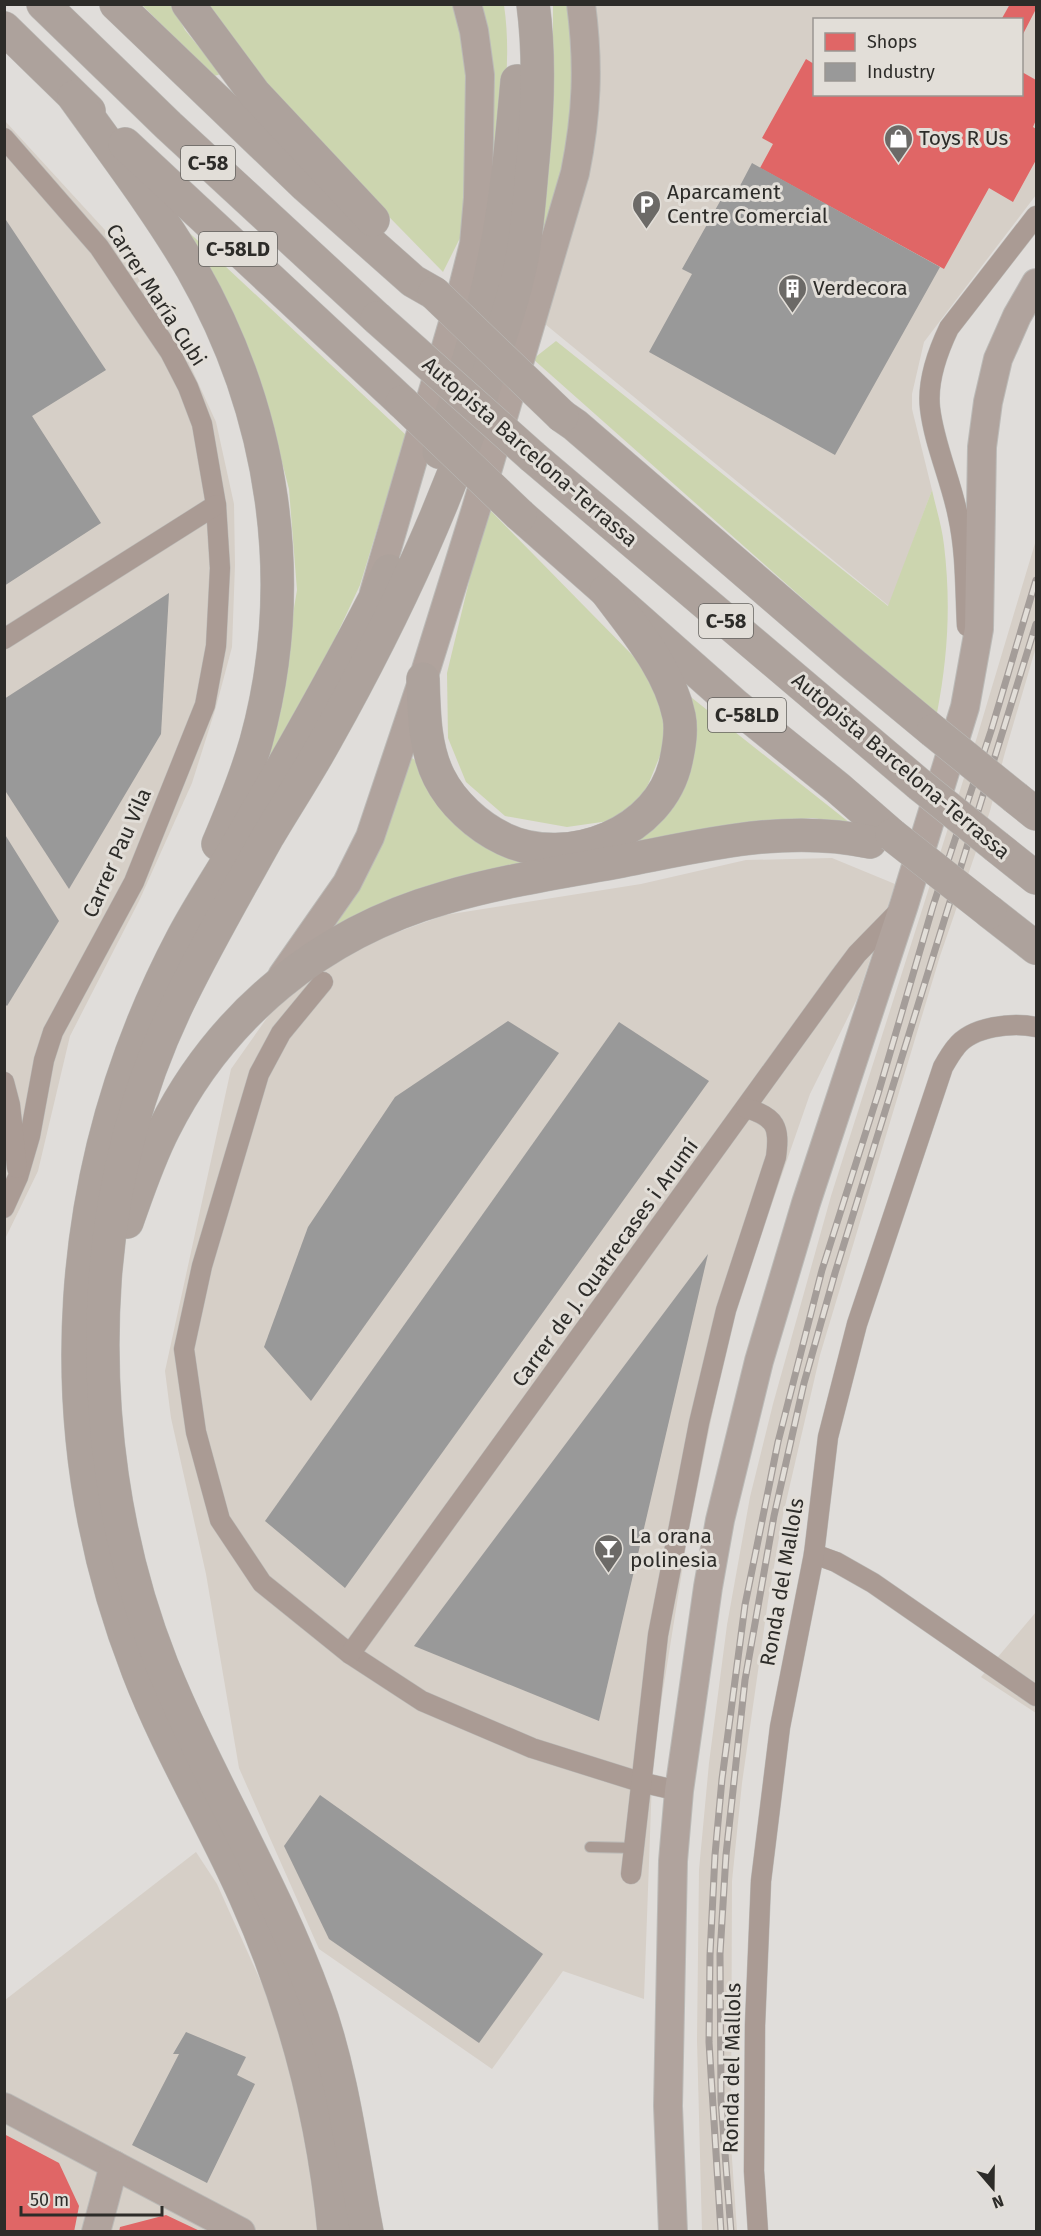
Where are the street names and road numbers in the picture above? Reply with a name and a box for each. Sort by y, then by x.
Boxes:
road number: C-58 [181,146,235,180]
street label: Carrer María Cubi [100,219,212,371]
road number: C-58LD [199,232,277,266]
street label: Autopista Barcelona-Terrassa [417,351,643,553]
road number: C-58 [699,604,753,638]
street label: Autopista Barcelona-Terrassa [787,667,1015,865]
road number: C-58LD [708,698,786,732]
street label: Carrer Pau Vila [77,784,157,922]
street label: Carrer de J. Quatrecases i Arumí [506,1134,704,1392]
street label: Ronda del Mallols [754,1496,810,1668]
street label: Ronda del Mallols [718,1982,746,2153]

